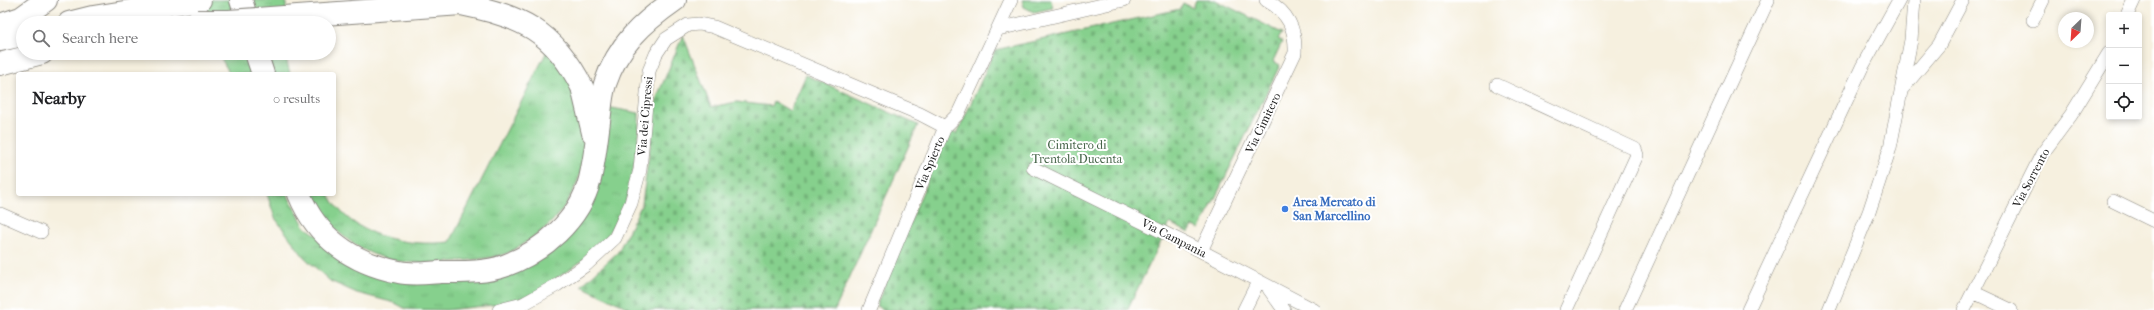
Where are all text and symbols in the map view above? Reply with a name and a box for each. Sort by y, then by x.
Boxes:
north arrow [2058,12,2094,48]
map controls [2106,12,2142,120]
button: + [2106,12,2142,48]
search box [16,16,336,60]
icon: search [30,27,52,49]
text: Search here [62,29,138,47]
button: − [2106,48,2142,84]
street label: Via dei Cipressi [634,75,655,157]
button: locate [2106,84,2142,120]
text: Nearby [32,88,86,108]
street label: Via Cimitero [1242,90,1284,157]
text: 0 results [273,91,320,106]
street label: Via Spierto [912,134,948,193]
park label: Cimitero di Trentola Ducenta [1032,138,1123,166]
street label: Via Sorrento [2009,146,2052,211]
place label: Area Mercato di San Marcellino [1292,195,1376,223]
marker: Area Mercato di San Marcellino [1280,204,1290,214]
street label: Via Campania [1138,215,1209,261]

